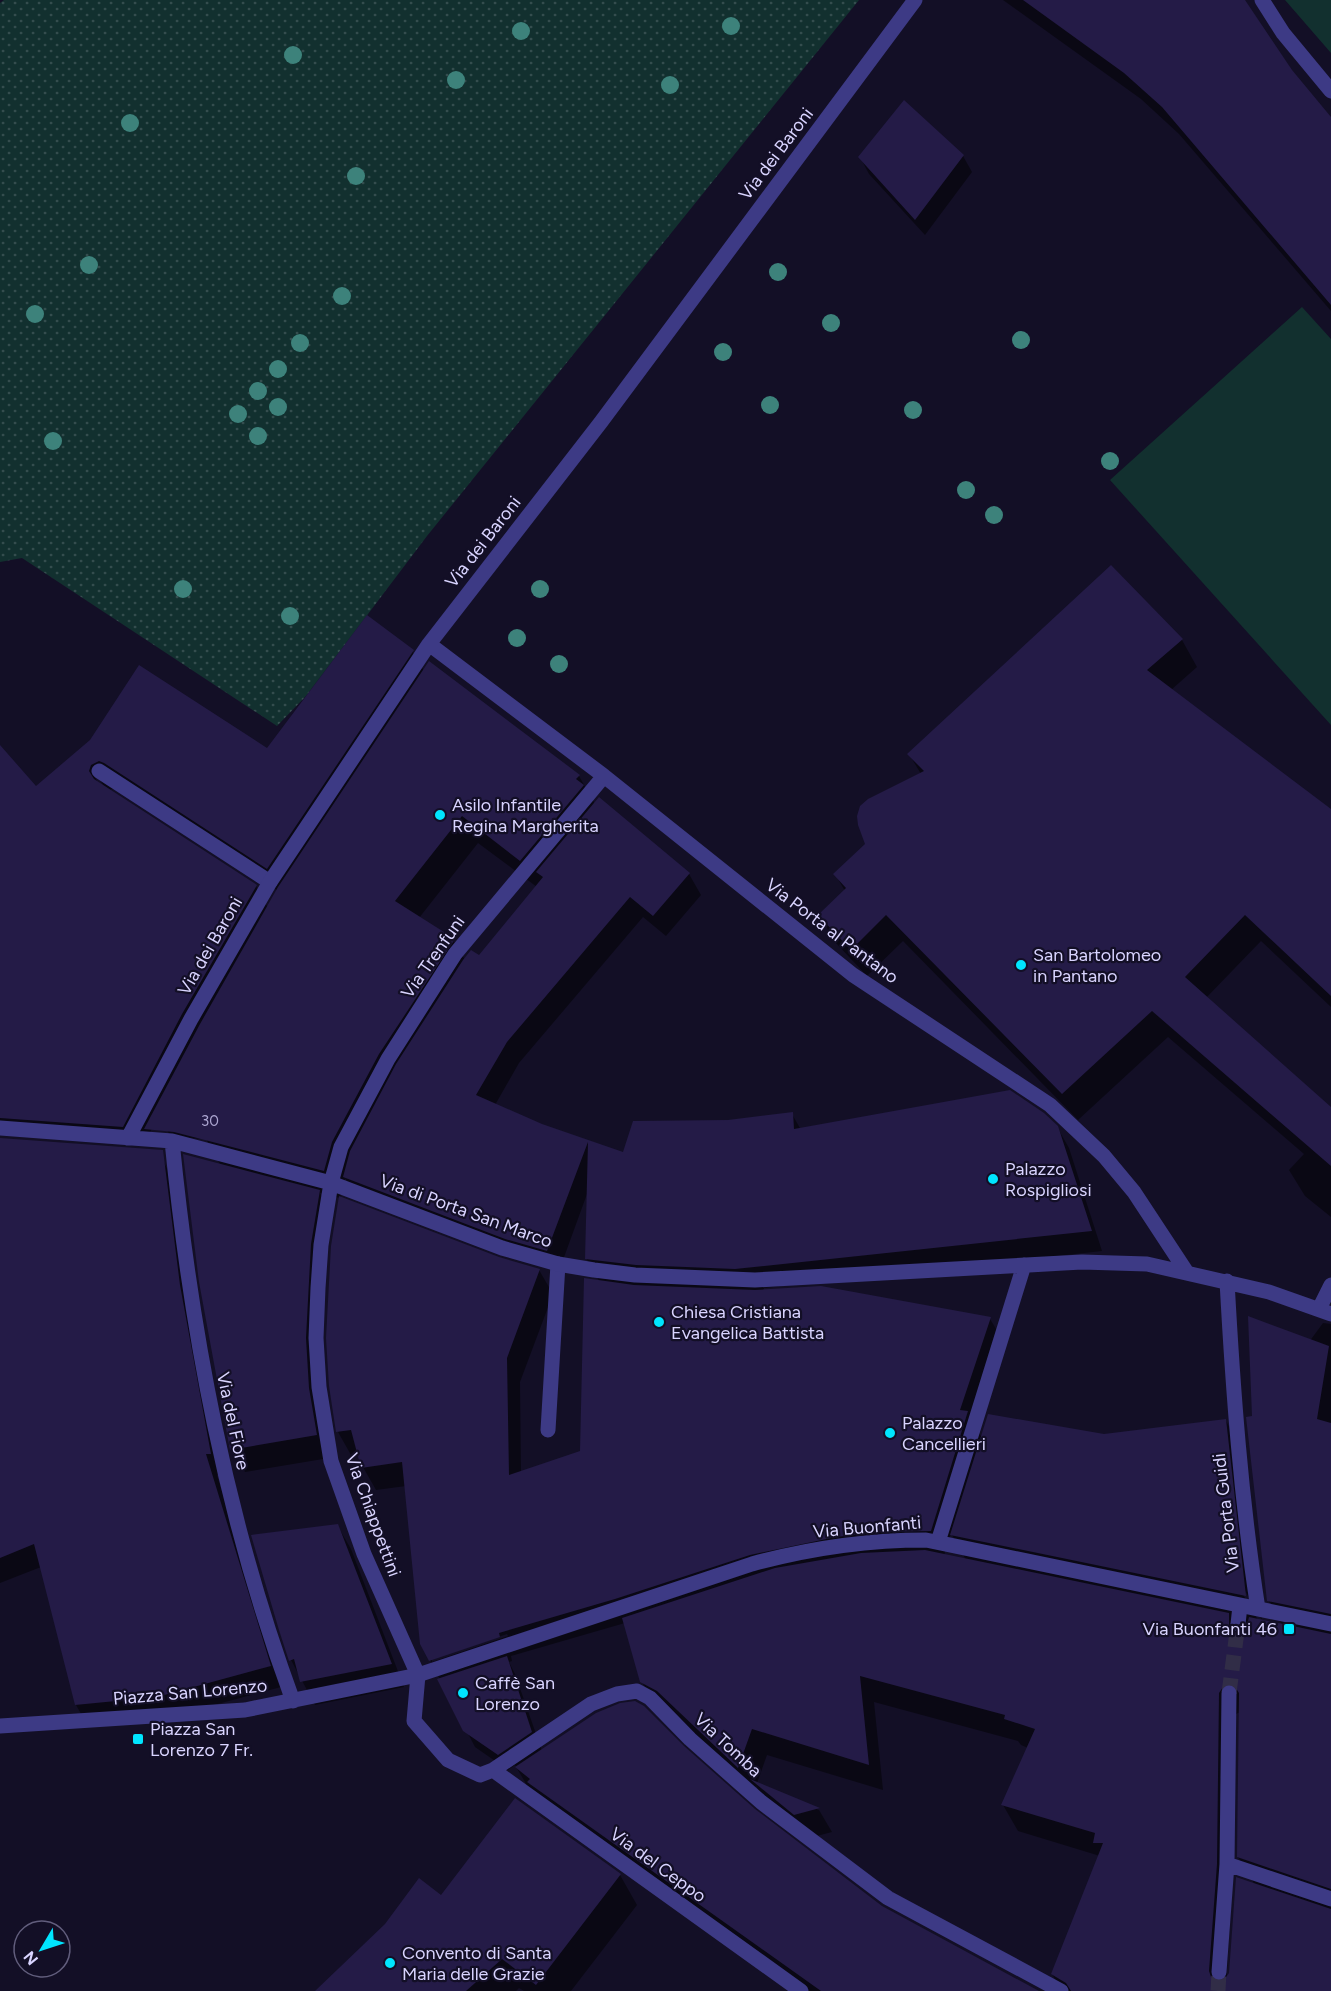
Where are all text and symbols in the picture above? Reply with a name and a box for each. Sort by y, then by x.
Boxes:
street label: Via dei Baroni [734,103,818,205]
street label: Via dei Baroni [440,492,526,592]
place label: Asilo Infantile Regina Margherita [452,794,599,837]
marker: Asilo Infantile Regina Margherita [433,808,447,822]
street label: Via Porta al Pantano [761,874,903,988]
street label: Via dei Baroni [173,893,247,999]
street label: Via Trenfuni [396,911,470,1003]
place label: San Bartolomeo in Pantano [1033,944,1161,987]
marker: San Bartolomeo in Pantano [1014,958,1028,972]
house number: 30 [201,1112,219,1130]
place label: Palazzo Rospigliosi [1005,1158,1092,1201]
street label: Via di Porta San Marco [377,1170,555,1252]
marker: Palazzo Rospigliosi [986,1172,1000,1186]
place label: Chiesa Cristiana Evangelica Battista [671,1301,824,1344]
marker: Chiesa Cristiana Evangelica Battista [652,1315,666,1329]
street label: Via del Fiore [212,1370,254,1472]
place label: Palazzo Cancellieri [902,1412,986,1455]
marker: Palazzo Cancellieri [883,1426,897,1440]
street label: Via Chiappettini [340,1450,406,1580]
street label: Via Porta Guidi [1208,1452,1244,1574]
street label: Via Buonfanti [812,1511,922,1543]
place label: Via Buonfanti 46 [1143,1618,1277,1640]
marker: Via Buonfanti 46 [1282,1622,1296,1636]
place label: Caffè San Lorenzo [475,1672,555,1715]
street label: Piazza San Lorenzo [112,1674,268,1710]
marker: Caffè San Lorenzo [456,1686,470,1700]
street label: Via Tomba [690,1708,766,1782]
place label: Piazza San Lorenzo 7 Fr. [150,1718,253,1761]
marker: Piazza San Lorenzo 7 Fr. [131,1732,145,1746]
street label: Via del Ceppo [606,1823,710,1907]
north arrow [12,1919,72,1979]
place label: Convento di Santa Maria delle Grazie [402,1942,551,1985]
text: N [19,1947,42,1969]
marker: Convento di Santa Maria delle Grazie [383,1956,397,1970]

